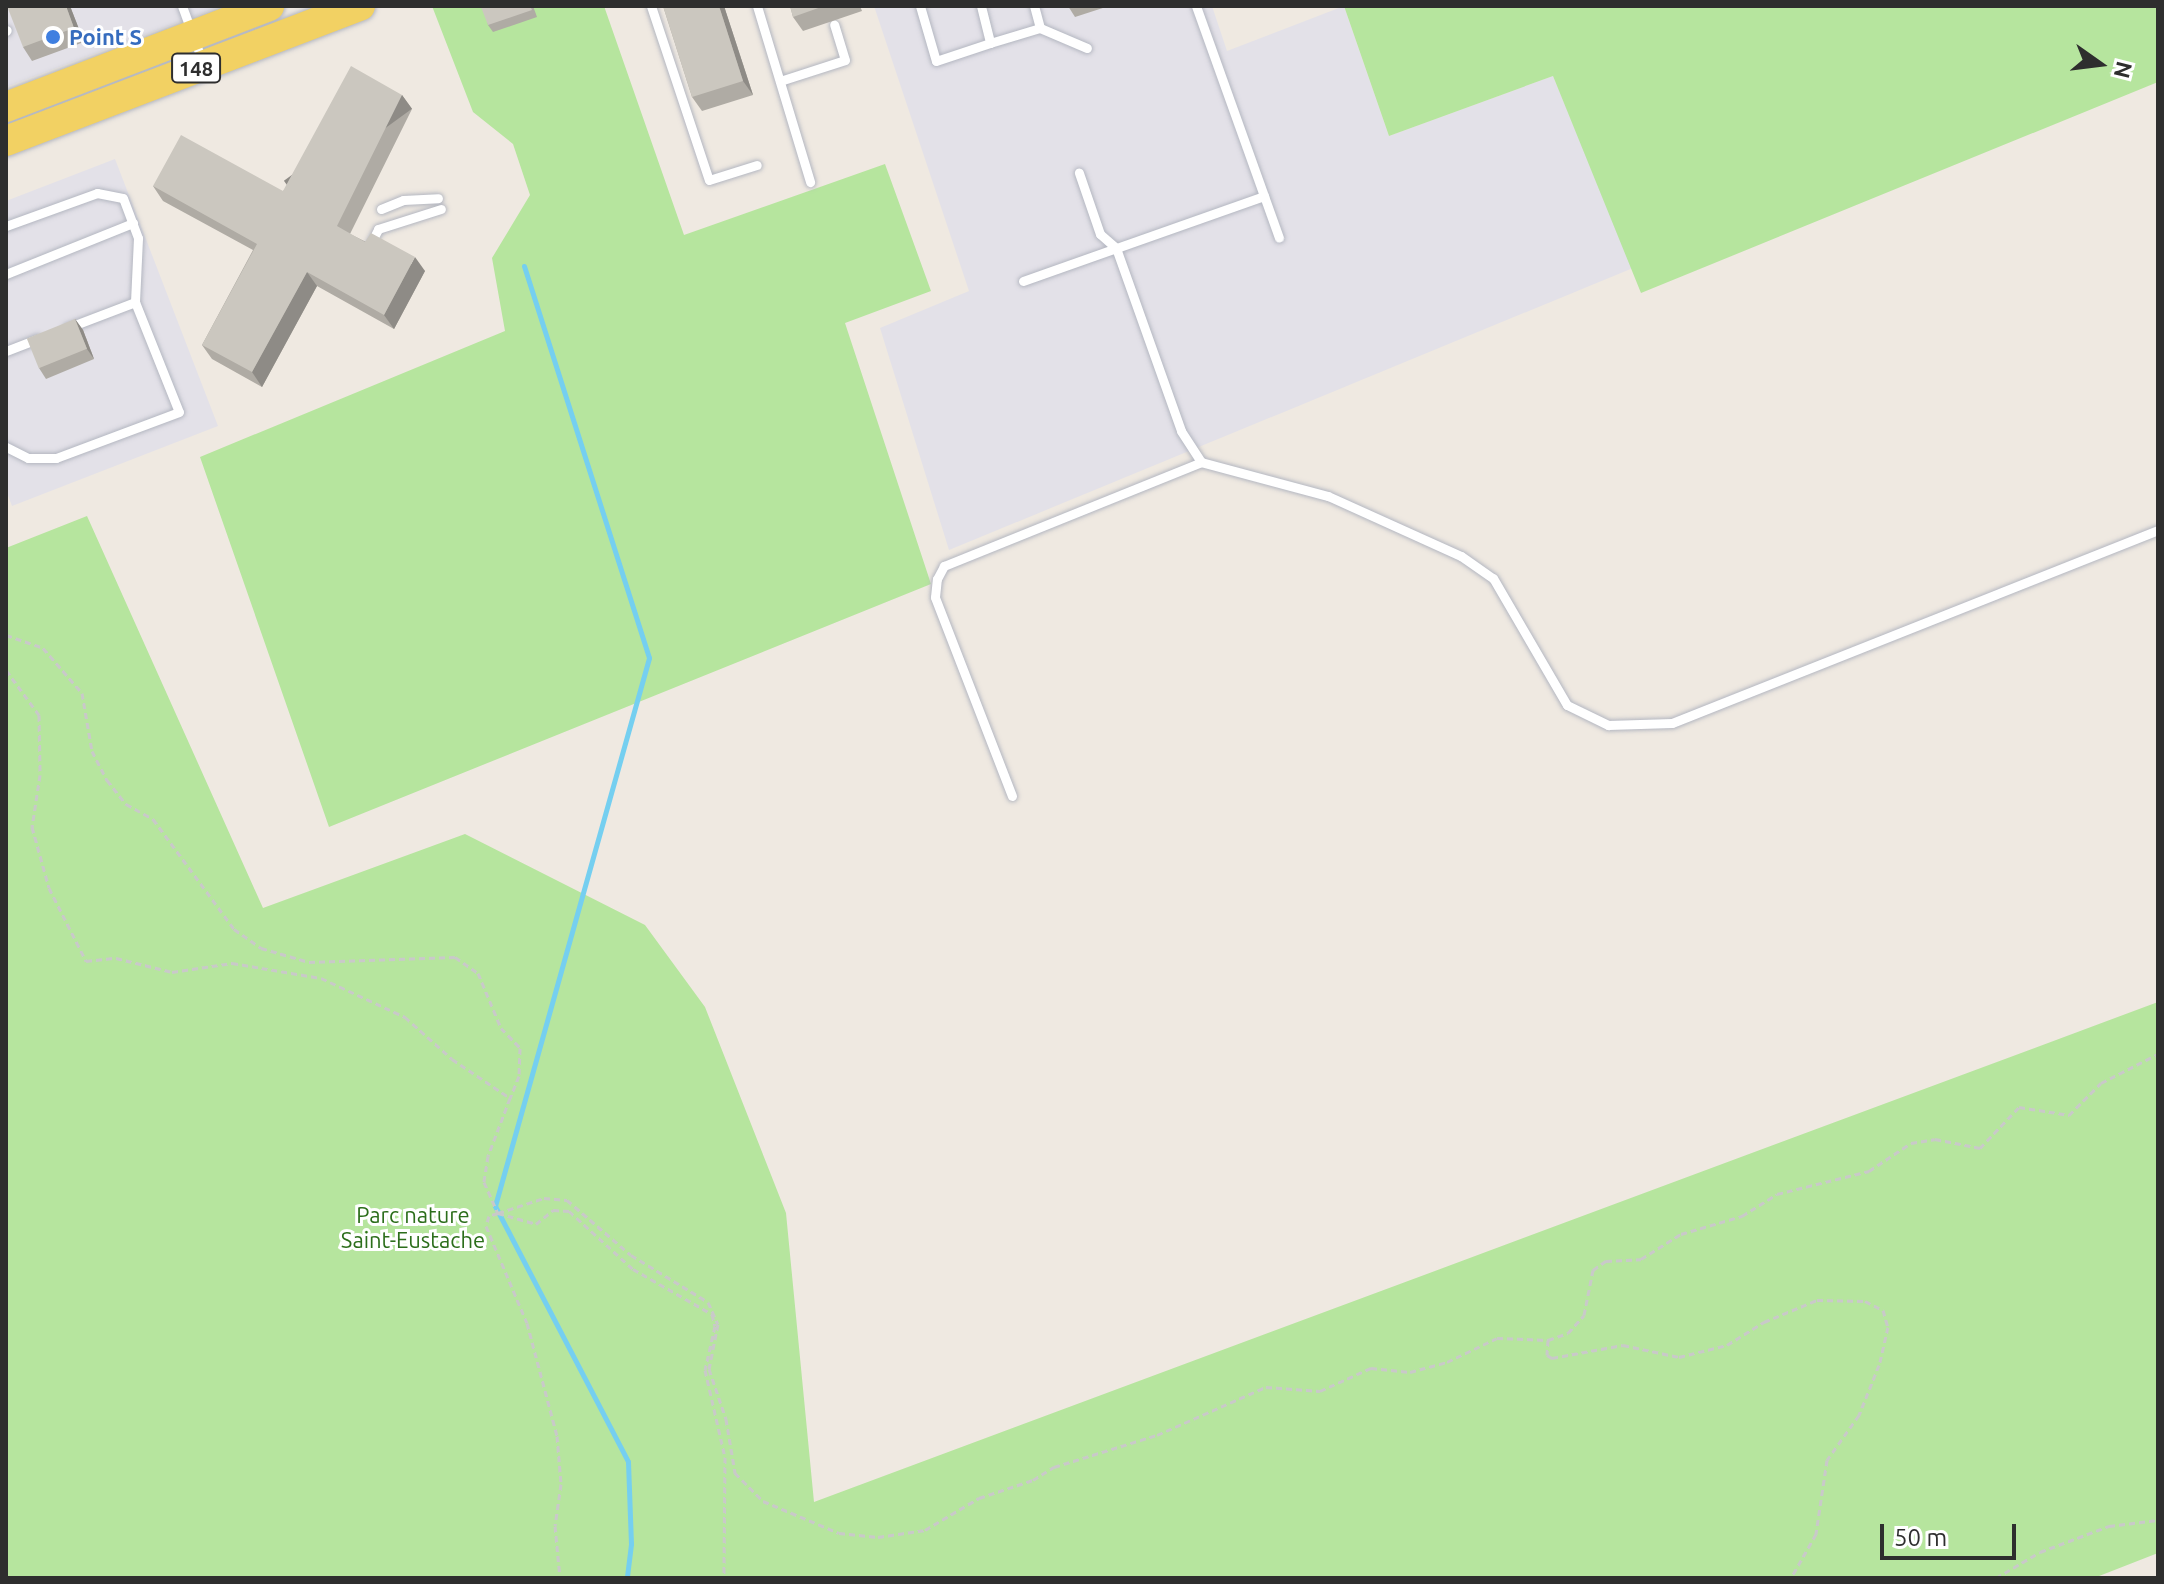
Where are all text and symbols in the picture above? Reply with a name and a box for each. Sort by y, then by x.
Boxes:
place label: Point S [69,24,142,50]
north arrow [2060,24,2140,104]
marker: Point S [44,28,62,46]
road number: 148 [170,52,222,84]
text: N [2110,59,2138,81]
park label: Parc nature Saint-Eustache [341,1201,485,1252]
scale bar [1884,1508,2020,1558]
text: 50 m [1894,1524,1947,1551]

